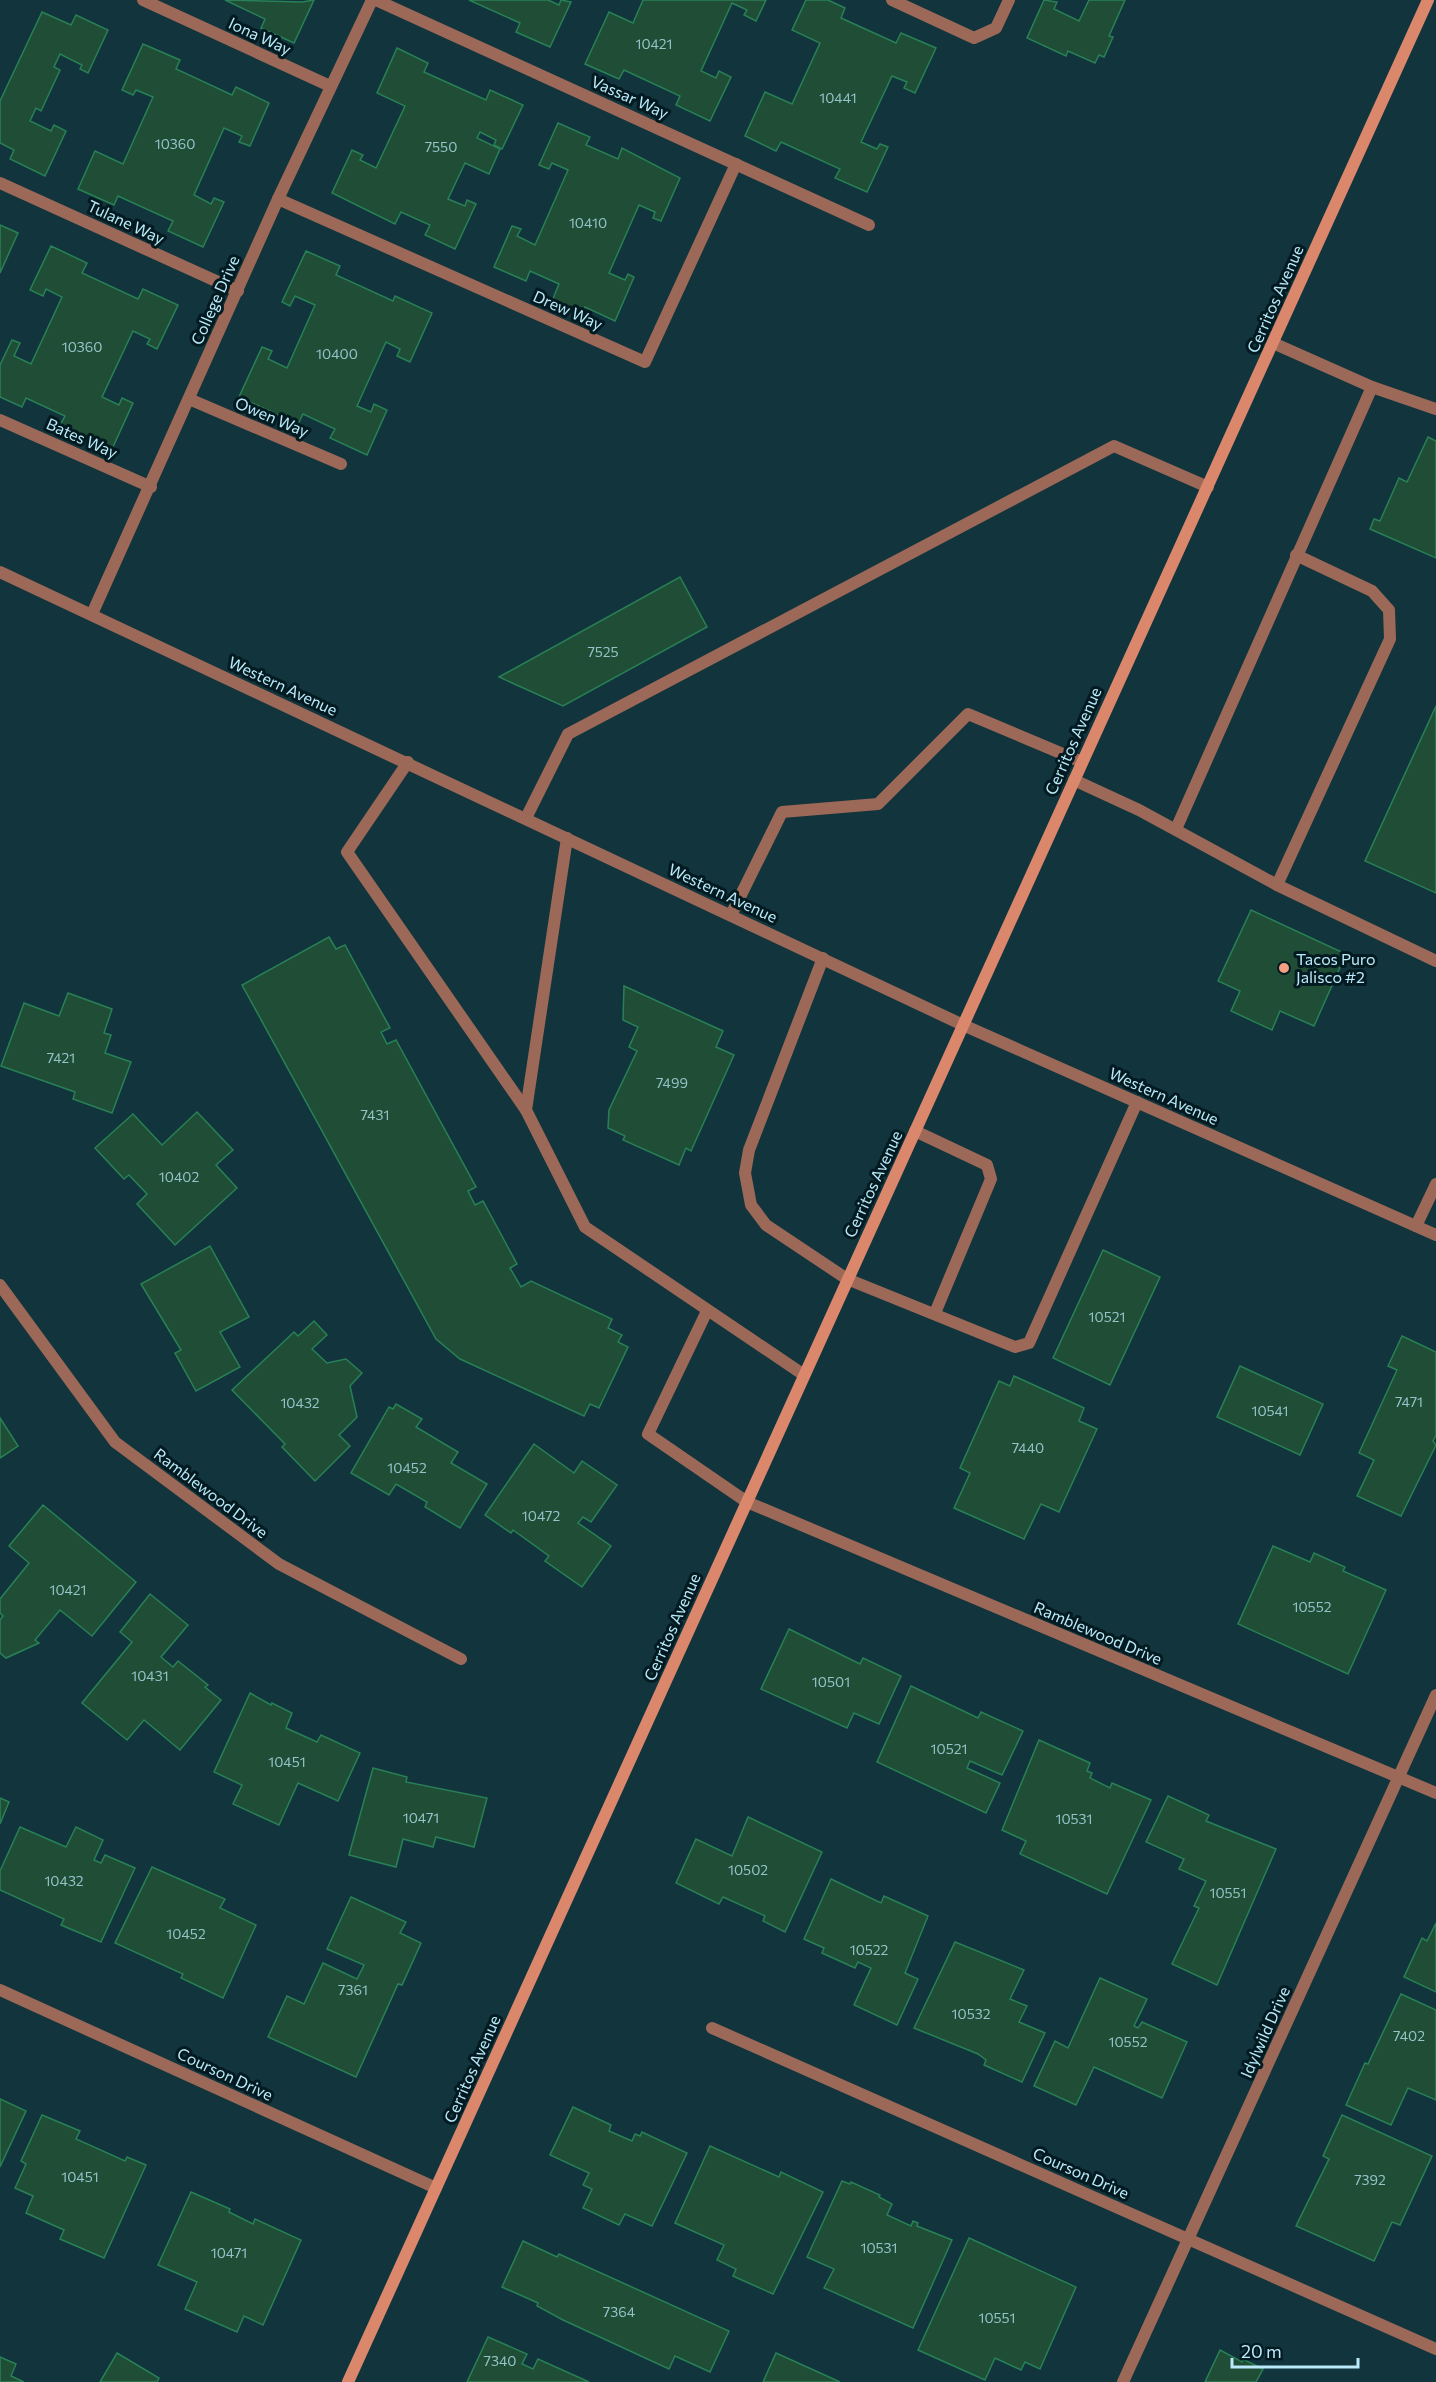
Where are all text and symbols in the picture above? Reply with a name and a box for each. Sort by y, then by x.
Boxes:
street label: Iona Way [226,13,294,58]
house number: 10421 [635,35,673,52]
street label: Vassar Way [589,71,672,122]
house number: 10441 [819,89,857,106]
house number: 10360 [155,135,195,152]
house number: 7550 [425,138,457,155]
street label: Tulane Way [85,195,168,248]
house number: 10410 [569,214,607,231]
street label: Cerritos Avenue [1242,242,1307,356]
street label: College Drive [186,252,243,347]
street label: Drew Way [531,286,606,333]
house number: 10360 [62,338,102,355]
house number: 10400 [316,345,358,362]
street label: Owen Way [232,393,312,441]
street label: Bates Way [44,413,121,462]
house number: 7525 [587,643,619,660]
street label: Western Avenue [226,652,341,719]
street label: Cerritos Avenue [1040,684,1105,798]
street label: Western Avenue [666,859,781,926]
place label: Tacos Puro Jalisco #2 [1296,949,1376,986]
marker: Tacos Puro Jalisco #2 [1277,961,1291,975]
house number: 7421 [47,1049,75,1066]
street label: Western Avenue [1107,1063,1222,1128]
house number: 7499 [656,1074,688,1091]
house number: 7431 [361,1106,389,1123]
street label: Cerritos Avenue [839,1127,906,1240]
house number: 10402 [159,1168,199,1185]
house number: 10521 [1089,1308,1125,1325]
house number: 7471 [1395,1393,1423,1410]
house number: 10432 [280,1394,320,1411]
house number: 10541 [1251,1402,1289,1419]
house number: 7440 [1012,1439,1044,1456]
street label: Ramblewood Drive [151,1444,272,1542]
house number: 10452 [387,1459,427,1476]
house number: 10472 [522,1507,560,1524]
street label: Cerritos Avenue [639,1570,704,1684]
house number: 10421 [49,1581,87,1598]
street label: Ramblewood Drive [1031,1597,1165,1668]
house number: 10552 [1293,1598,1332,1615]
house number: 10431 [131,1667,169,1684]
house number: 10501 [812,1673,850,1690]
house number: 10521 [931,1740,967,1757]
house number: 10451 [268,1753,306,1770]
house number: 10471 [403,1809,439,1826]
house number: 10531 [1055,1810,1093,1827]
house number: 10502 [728,1861,768,1878]
house number: 10432 [44,1872,84,1889]
house number: 10551 [1209,1884,1247,1901]
house number: 10452 [166,1925,206,1942]
house number: 10522 [850,1941,889,1958]
house number: 7361 [338,1981,368,1998]
street label: Idylwild Drive [1236,1983,1293,2080]
house number: 10532 [952,2005,991,2022]
street label: Cerritos Avenue [439,2012,504,2126]
house number: 7402 [1393,2027,1425,2044]
house number: 10552 [1109,2033,1148,2050]
street label: Courson Drive [174,2043,276,2104]
street label: Courson Drive [1030,2143,1132,2202]
house number: 10451 [61,2168,99,2185]
house number: 7392 [1354,2171,1386,2188]
house number: 10531 [860,2239,898,2256]
house number: 10471 [211,2244,247,2261]
house number: 7364 [603,2303,636,2320]
house number: 10551 [978,2309,1016,2326]
scale bar [1232,2331,1358,2369]
text: 20 m [1241,2340,1282,2362]
house number: 7340 [484,2352,516,2369]

